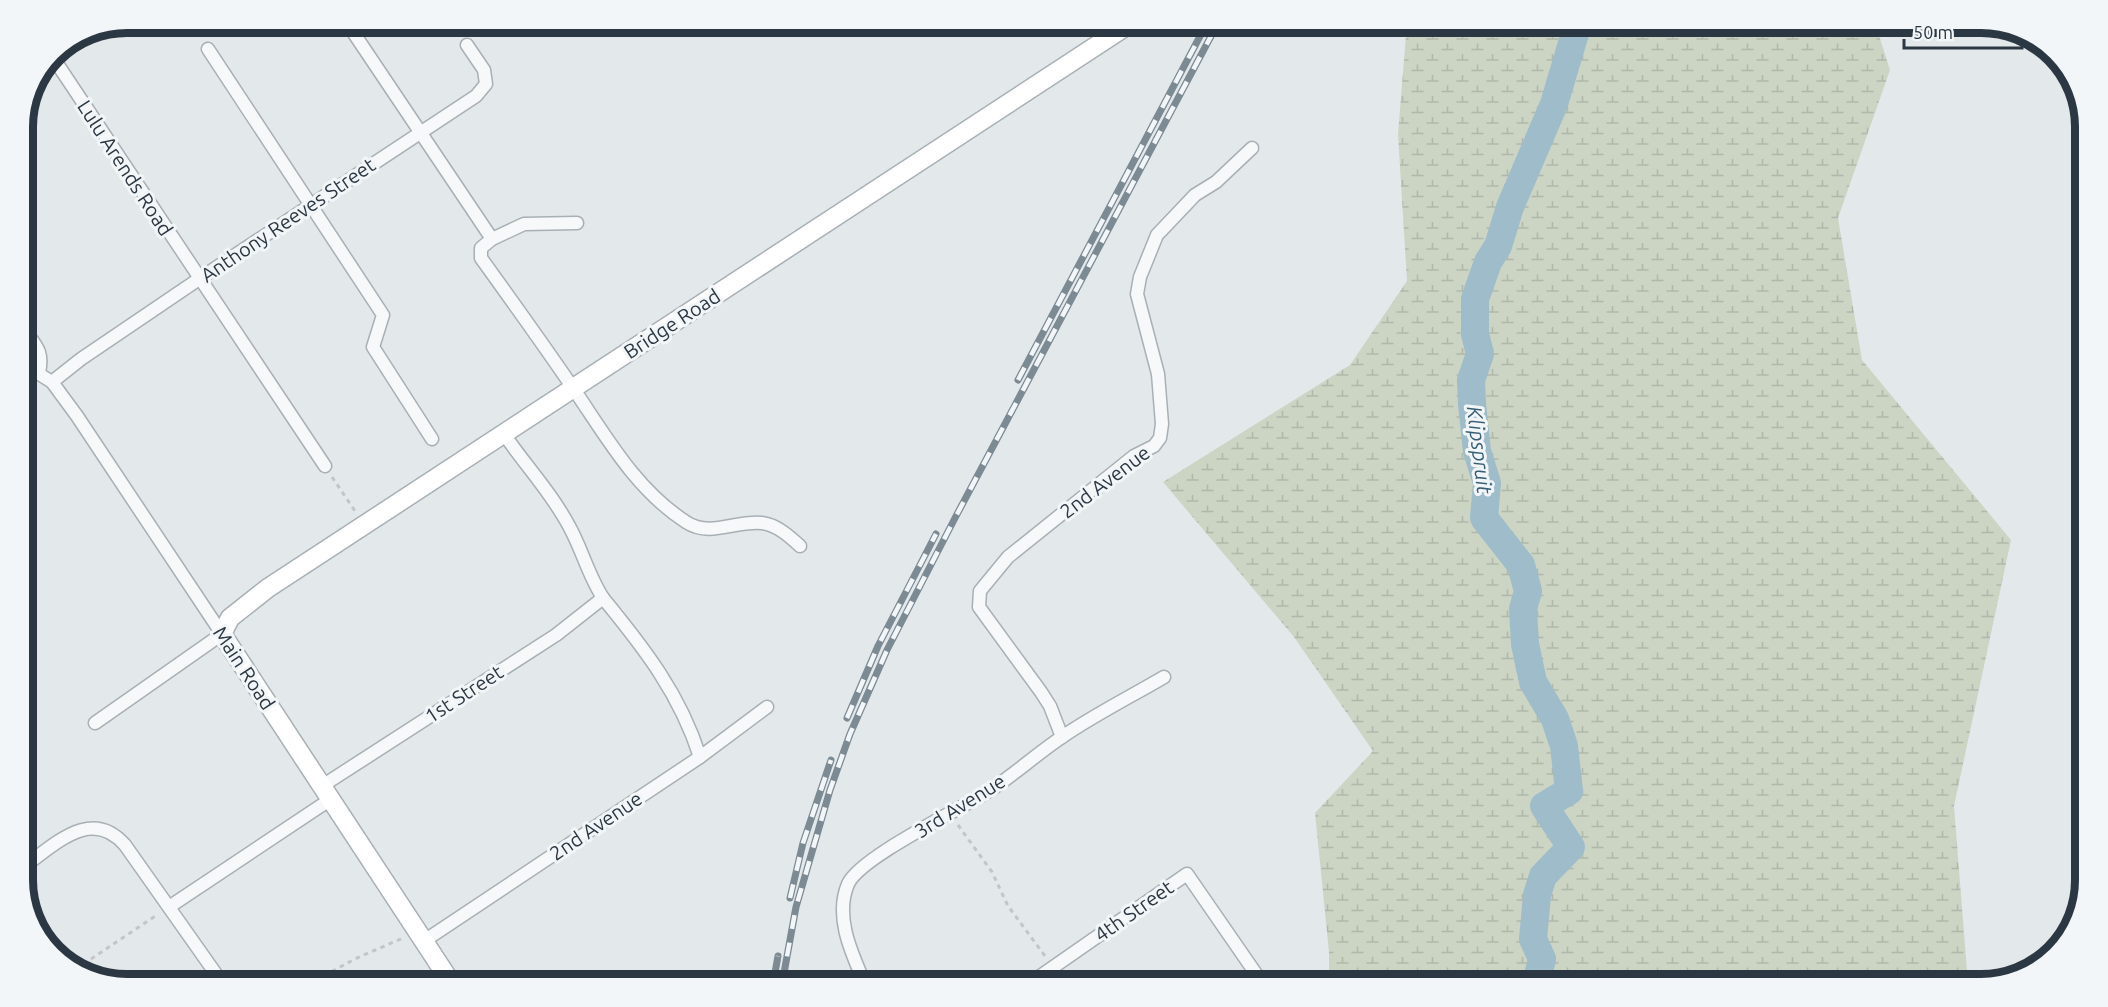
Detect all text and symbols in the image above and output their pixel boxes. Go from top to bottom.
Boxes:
scale bar [1904,12,2022,50]
text: 50 m [1913,22,1953,42]
street label: Lulu Arends Road [73,96,178,240]
street label: Anthony Reeves Street [196,153,379,287]
street label: Bridge Road [619,284,724,363]
water label: Klipspruit [1463,405,1497,496]
street label: 2nd Avenue [1055,440,1154,523]
street label: Main Road [209,622,280,714]
street label: 1st Street [420,660,507,727]
street label: 3rd Avenue [910,769,1009,842]
street label: 2nd Avenue [545,786,646,865]
street label: 4th Street [1090,875,1178,946]

